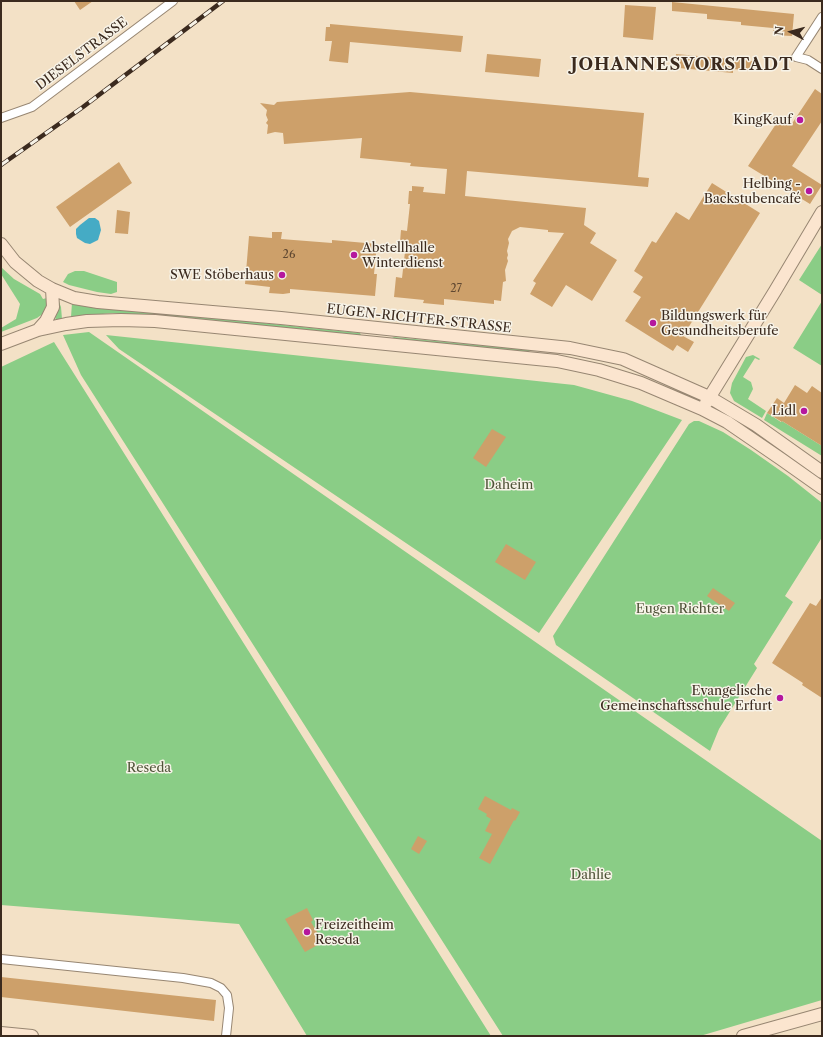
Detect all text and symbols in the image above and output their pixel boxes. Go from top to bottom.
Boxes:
north arrow [771,12,811,52]
street label: DIESELSTRASSE [33,14,131,94]
text: N [772,25,787,36]
district label: JOHANNESVORSTADT [571,55,793,75]
place label: KingKauf [733,112,792,128]
marker: KingKauf [795,115,805,125]
place label: Helbing - Backstubencafé [704,176,801,207]
marker: Helbing - Backstubencafé [804,186,814,196]
place label: Abstellhalle Winterdienst [362,240,443,271]
house number: 26 [283,248,295,262]
marker: Abstellhalle Winterdienst [349,250,359,260]
place label: SWE Stöberhaus [170,267,274,283]
marker: SWE Stöberhaus [277,270,287,280]
house number: 27 [450,282,462,296]
street label: EUGEN-RICHTER-STRASSE [326,302,512,336]
place label: Bildungswerk für Gesundheitsberufe [661,308,778,339]
marker: Bildungswerk für Gesundheitsberufe [648,318,658,328]
place label: Lidl [772,403,796,419]
marker: Lidl [799,406,809,416]
park label: Daheim [485,477,533,493]
park label: Eugen Richter [636,601,724,617]
place label: Evangelische Gemeinschaftsschule Erfurt [600,683,772,714]
marker: Evangelische Gemeinschaftsschule Erfurt [775,693,785,703]
park label: Reseda [127,760,171,776]
park label: Dahlie [571,867,611,883]
place label: Freizeitheim Reseda [315,917,394,948]
marker: Freizeitheim Reseda [302,927,312,937]

